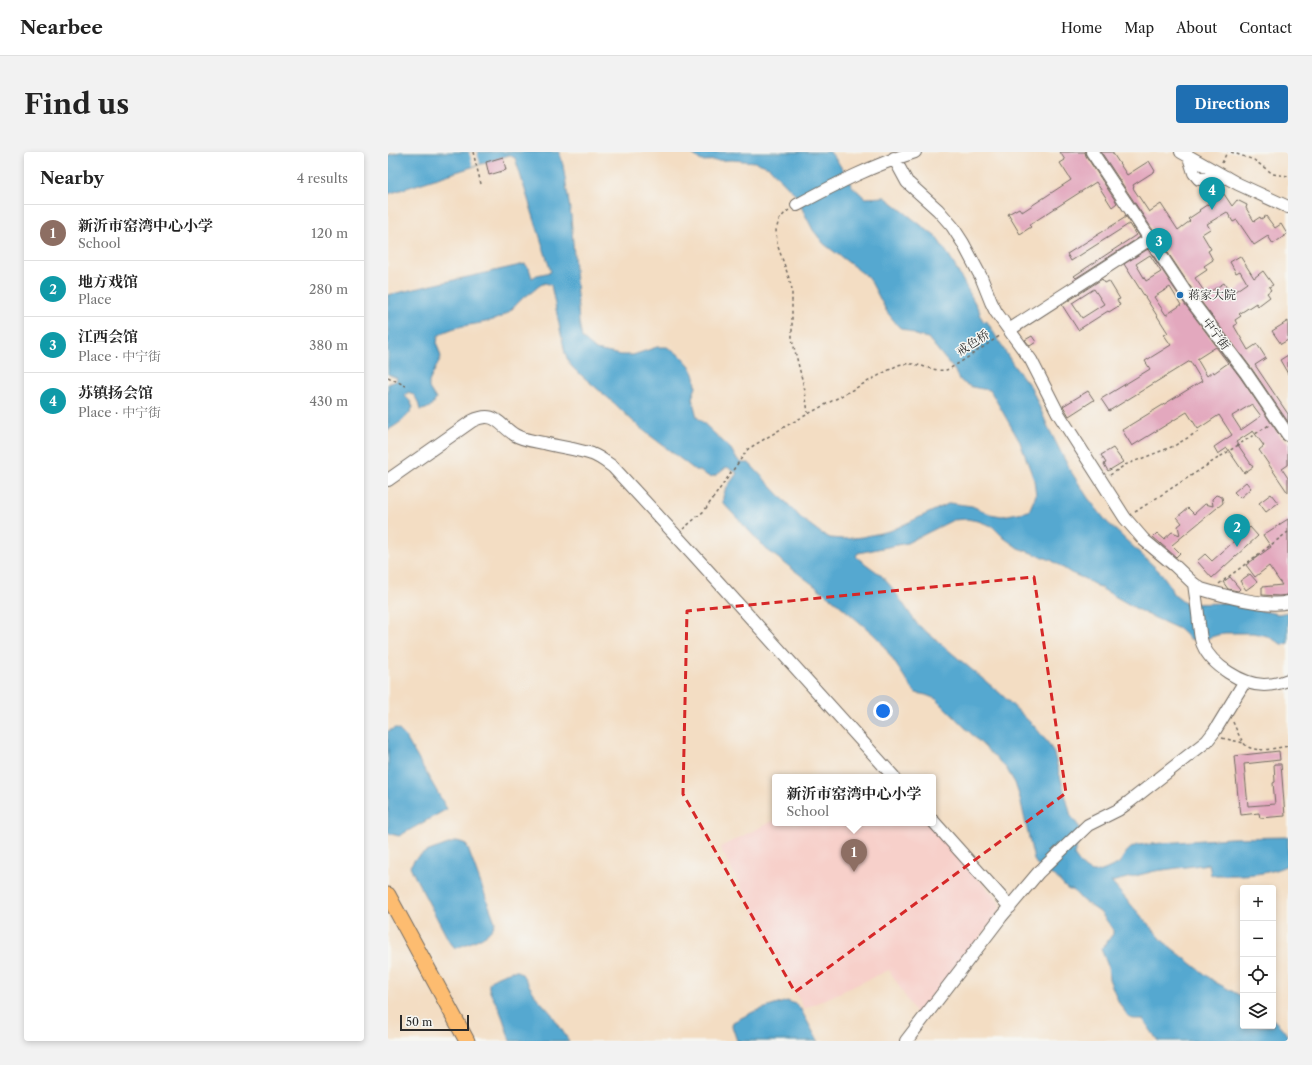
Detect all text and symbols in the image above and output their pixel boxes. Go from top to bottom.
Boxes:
text: Nearbee [20,16,103,39]
text: Home [1061,19,1102,37]
text: Map [1124,19,1154,37]
text: About [1176,19,1217,37]
text: Contact [1239,19,1292,37]
button: Directions [1176,85,1288,123]
text: Find us [24,87,129,121]
text: Nearby [40,168,104,188]
text: 4 results [297,170,348,186]
pin: 4 [1199,177,1225,210]
text: 新沂市窑湾中心小学 [78,216,213,235]
text: 1 [50,225,56,241]
text: 120 m [311,225,348,241]
pin: 3 [1146,228,1172,261]
text: School [78,235,121,251]
text: 地方戏馆 [78,272,138,291]
text: 2 [49,281,57,297]
text: 280 m [309,281,348,297]
place label: 蒋家大院 [1188,287,1236,302]
marker: 蒋家大院 [1175,290,1185,300]
text: Place [78,291,111,307]
street label: 中宁街 [1200,315,1234,353]
street label: 戒色桥 [954,326,992,359]
text: 江西会馆 [78,327,138,346]
text: 3 [49,337,57,353]
text: 380 m [309,337,348,353]
text: Place · 中宁街 [78,348,161,364]
text: 苏镇扬会馆 [78,383,153,402]
text: 4 [49,393,57,409]
text: 430 m [310,393,348,409]
text: Place · 中宁街 [78,404,161,420]
pin: 2 [1224,514,1250,547]
your location [873,701,893,721]
popup [772,774,936,826]
text: 新沂市窑湾中心小学 [786,784,922,803]
text: School [786,803,829,819]
pin: 1 [841,839,867,872]
map controls [1240,885,1276,1029]
button: + [1240,885,1276,921]
button: − [1240,921,1276,957]
button: locate [1240,957,1276,993]
button: layers [1240,993,1276,1029]
scale bar [400,1013,469,1032]
text: 50 m [406,1015,432,1029]

